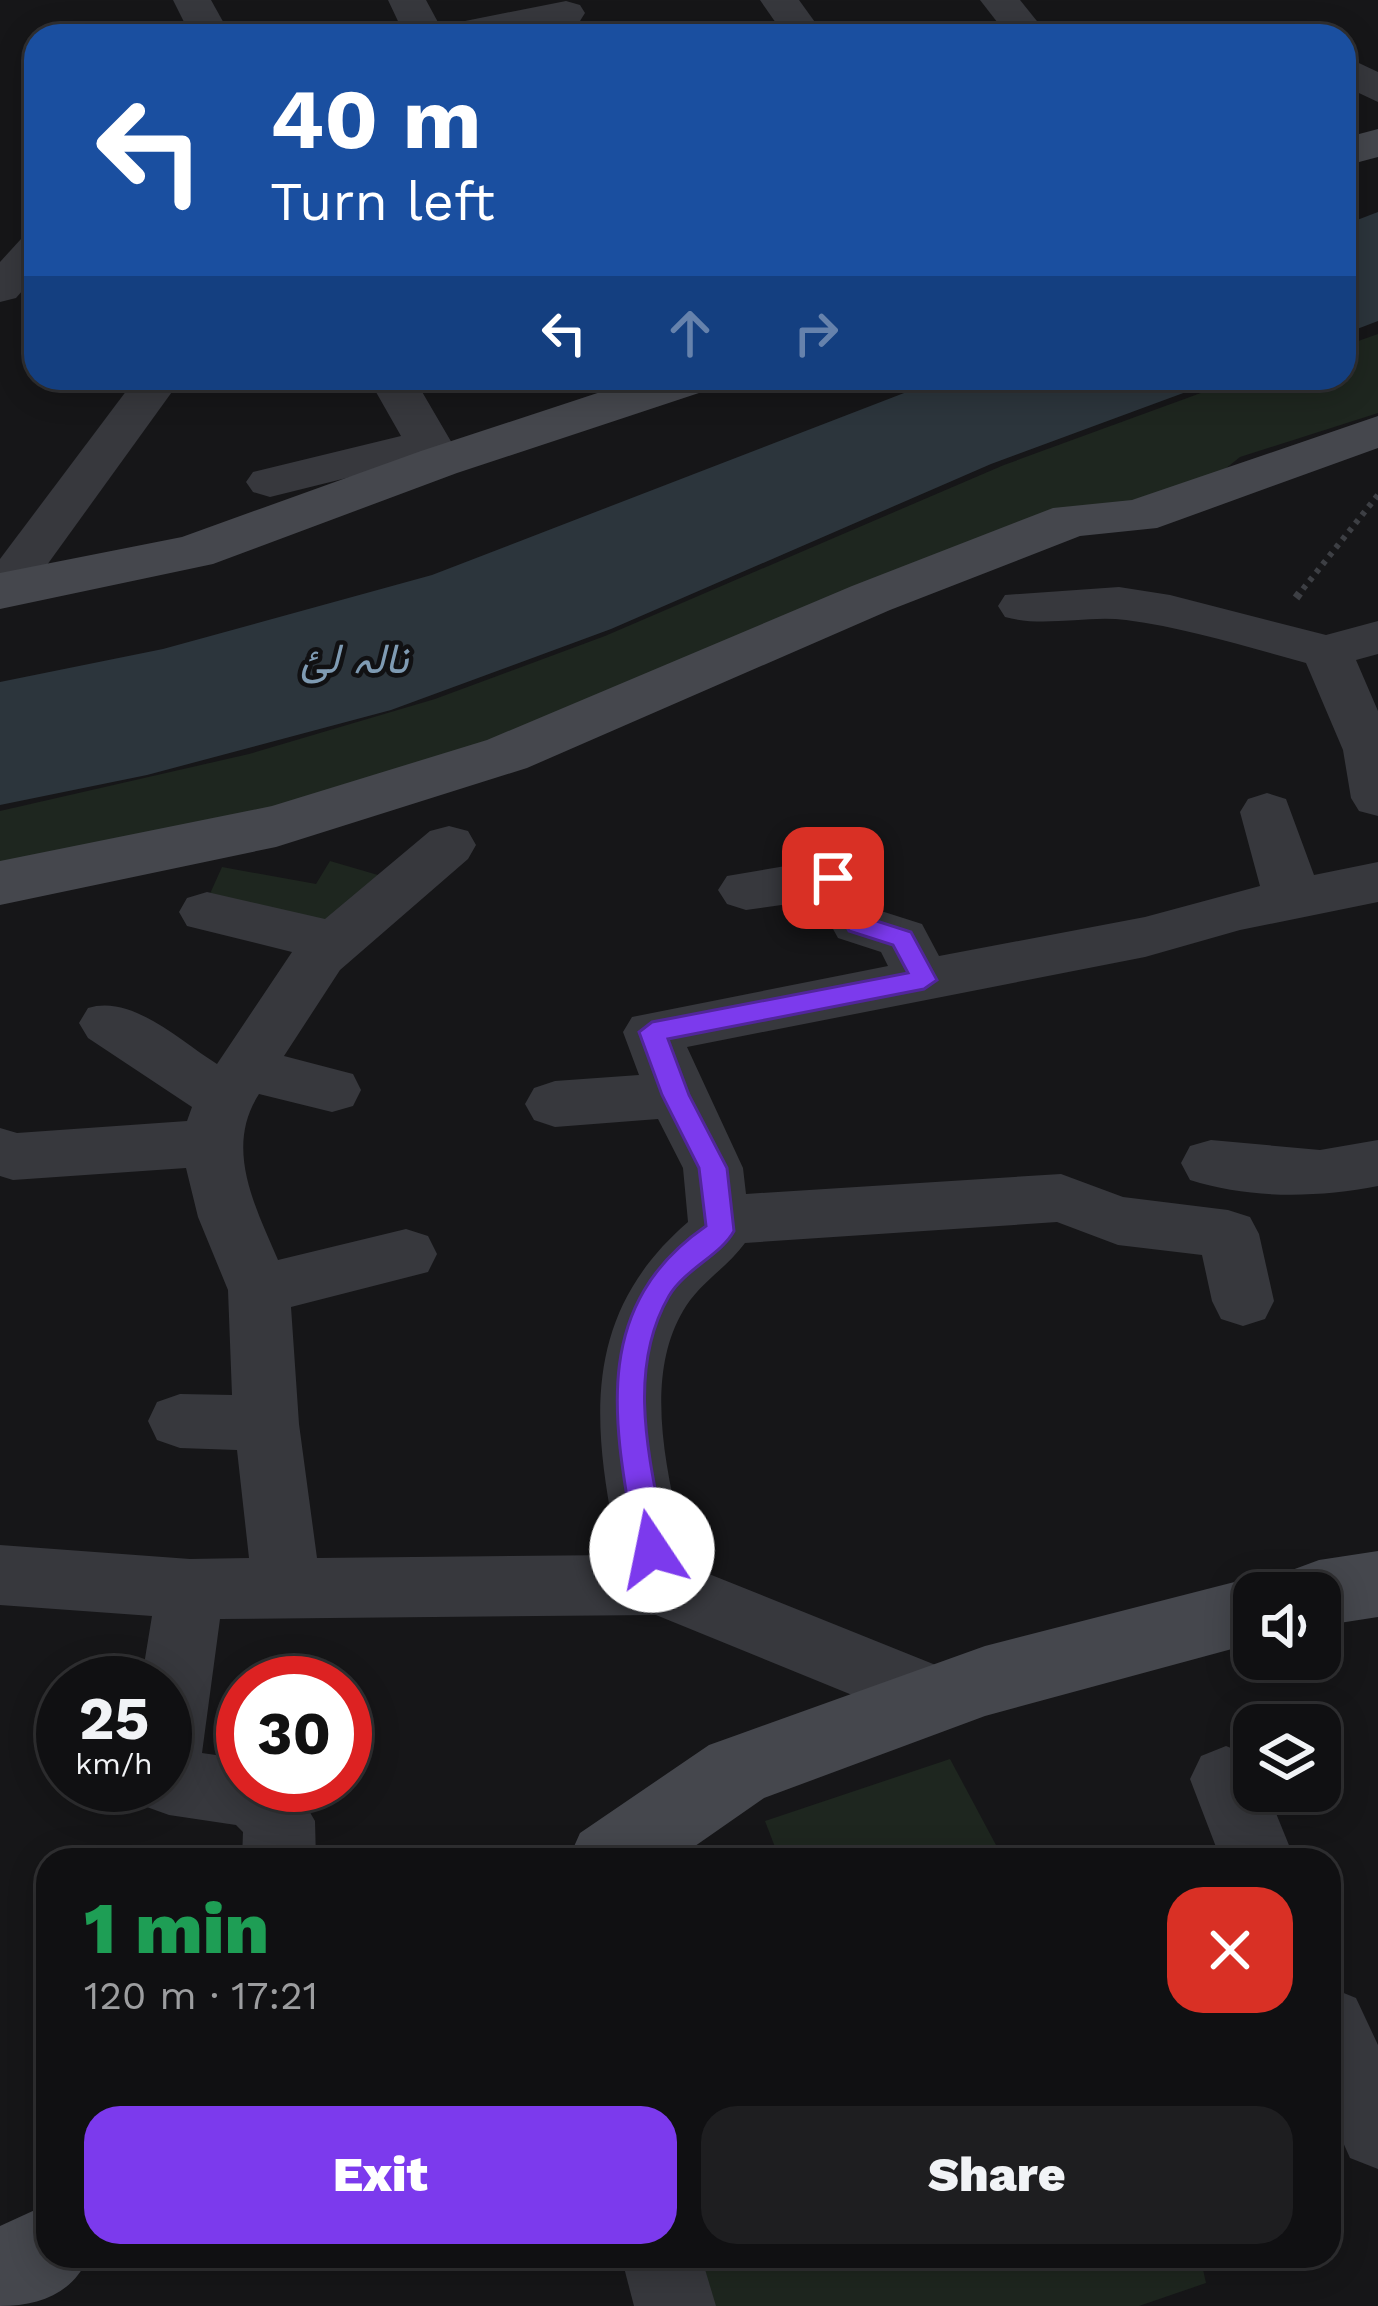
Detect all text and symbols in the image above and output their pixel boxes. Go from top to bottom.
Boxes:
text: 40 m [270,70,481,168]
icon: left [72,72,228,228]
text: Turn left [270,170,495,233]
icon: left [531,300,597,366]
icon: ahead [657,300,723,366]
icon: right [783,300,849,366]
water label: نالہ لئ [300,634,410,684]
pin [782,827,884,929]
icon: arrive [800,845,866,911]
position arrow [589,1487,715,1613]
map controls [1233,1572,1341,1812]
button: sound [1233,1572,1341,1680]
speed limit sign: 30 [216,1656,372,1812]
text: 25 [79,1683,149,1754]
button: layers [1233,1704,1341,1812]
text: km/h [75,1746,153,1781]
text: 1 min [84,1886,269,1970]
button: close [1167,1887,1293,2013]
text: 120 m · 17:21 [84,1973,318,2018]
button: Exit [84,2106,677,2244]
button: Share [701,2106,1293,2244]

